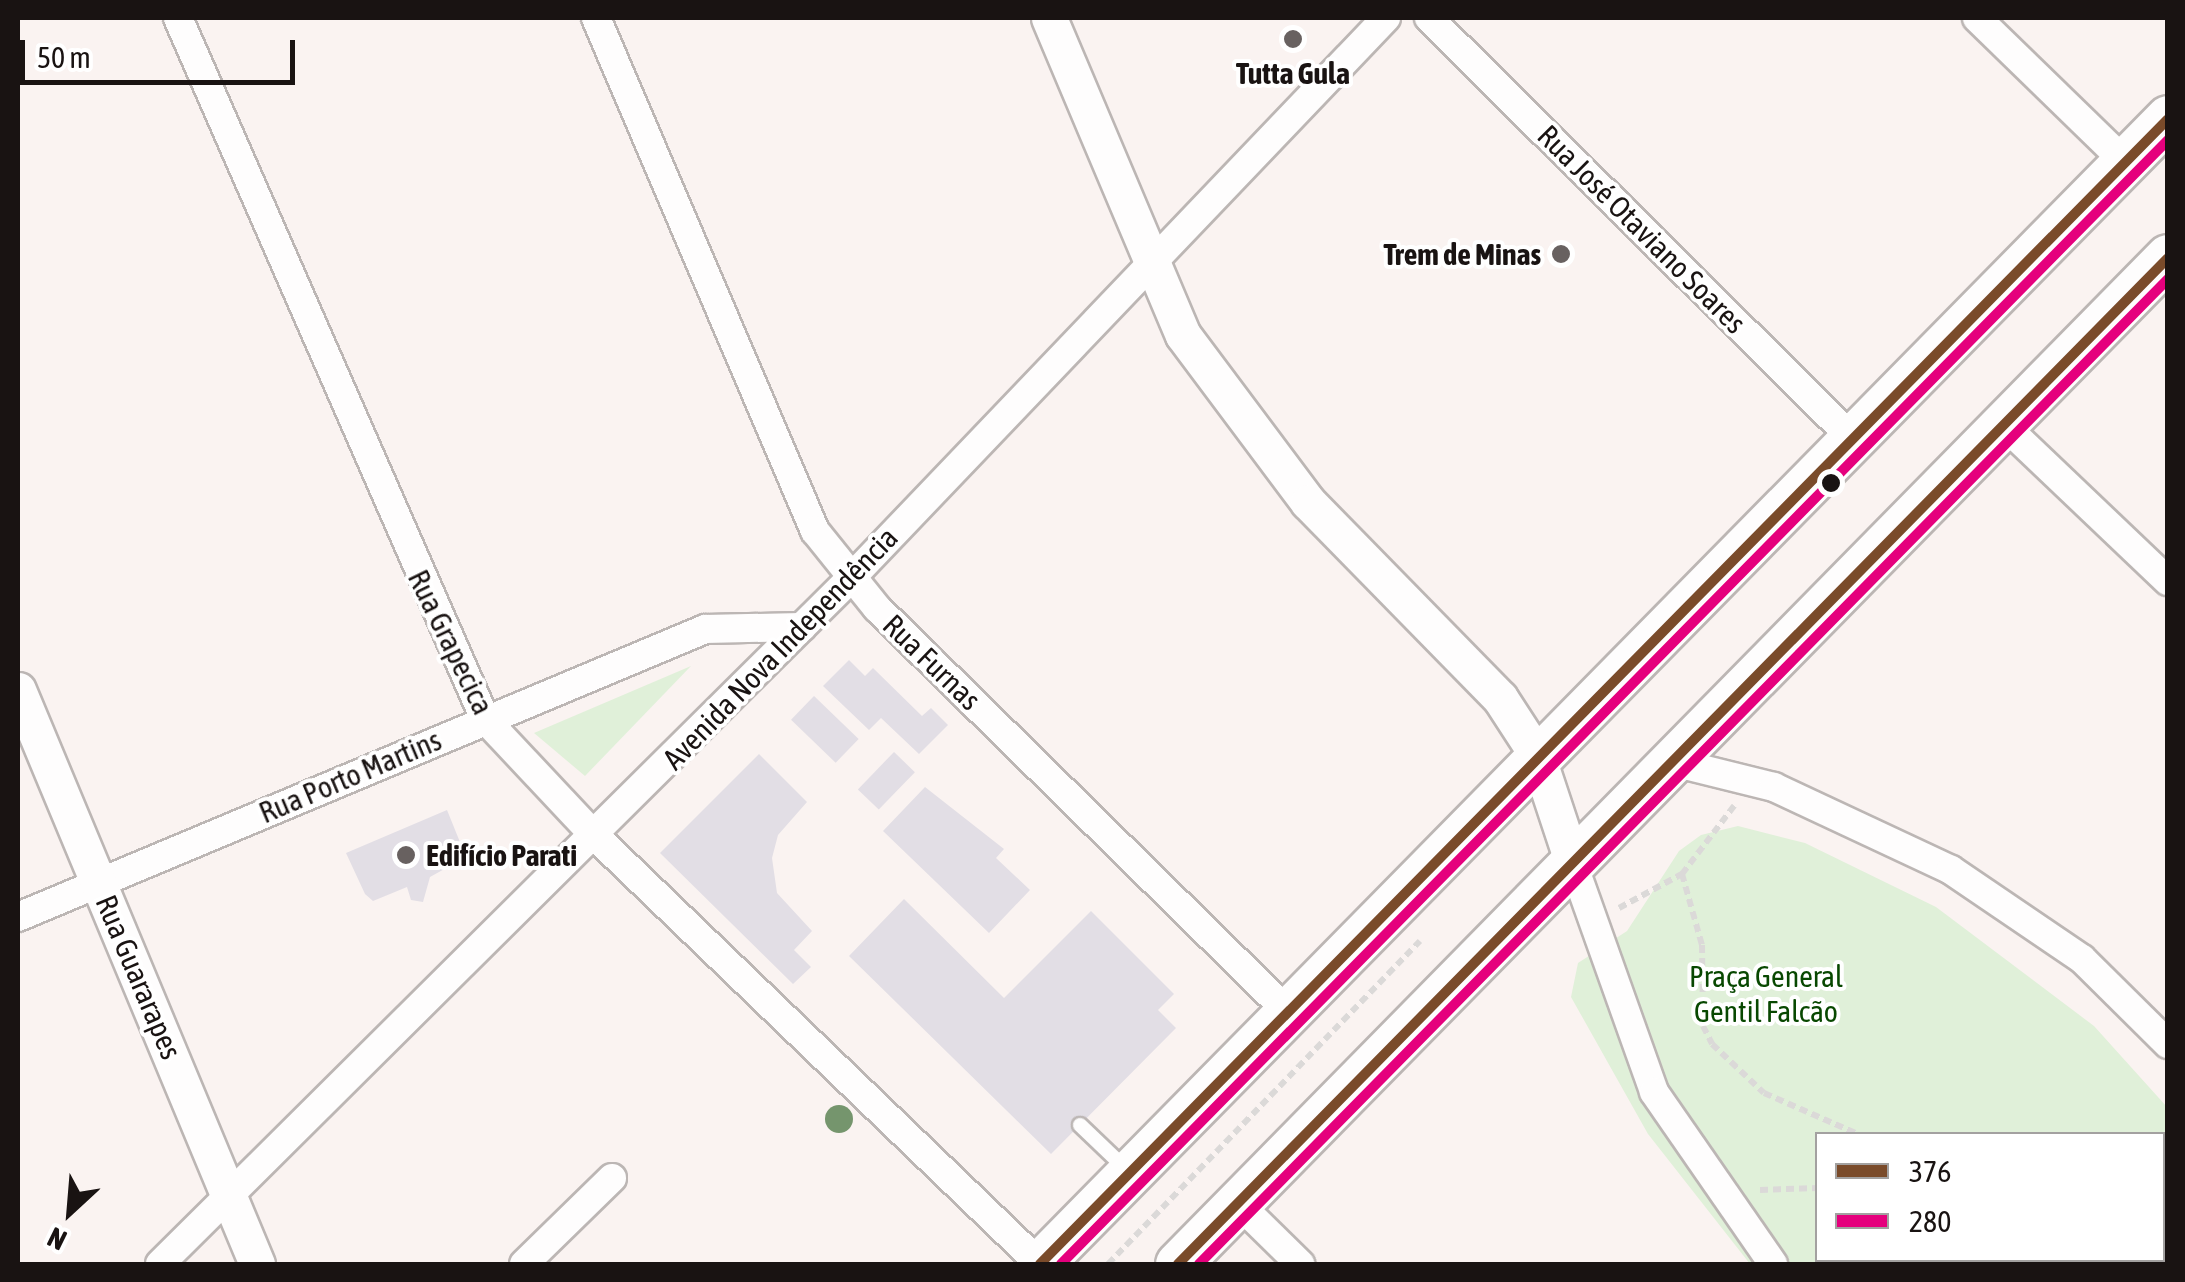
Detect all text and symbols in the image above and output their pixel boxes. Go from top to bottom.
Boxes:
scale bar [25,20,300,82]
marker: Tutta Gula [1282,28,1304,50]
text: 50 m [37,40,91,74]
place label: Tutta Gula [1236,55,1350,91]
street label: Rua José Otaviano Soares [1531,118,1753,340]
place label: Trem de Minas [1383,236,1541,272]
marker: Trem de Minas [1550,243,1572,265]
unlabelled marker [1821,473,1841,493]
street label: Avenida Nova Independência [655,520,905,776]
street label: Rua Grapecica [401,564,501,720]
street label: Rua Furnas [876,607,988,717]
street label: Rua Porto Martins [253,721,447,831]
place label: Edifício Parati [426,837,577,873]
marker: Edifício Parati [395,844,417,866]
street label: Rua Guararapes [88,890,190,1064]
park label: Praça General Gentil Falcão [1689,958,1843,1028]
legend [1815,1132,2165,1262]
text: 376 [1909,1154,1951,1188]
north arrow [20,1162,120,1262]
text: 280 [1909,1204,1951,1238]
text: N [42,1221,71,1257]

